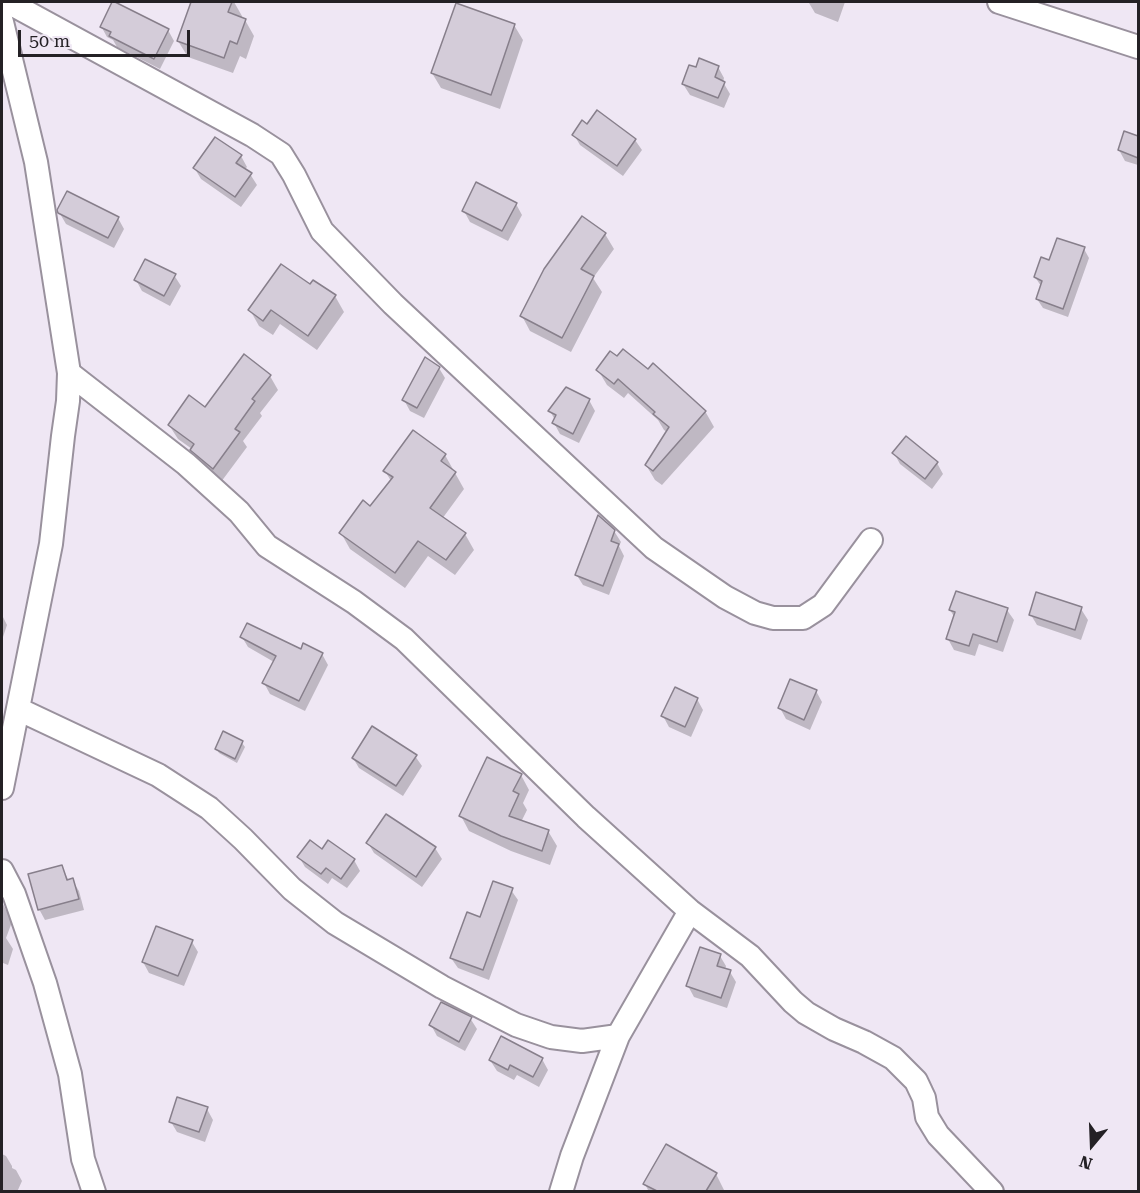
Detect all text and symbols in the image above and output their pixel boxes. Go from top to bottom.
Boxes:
scale bar [21,18,194,56]
text: 50 m [29,30,70,51]
north arrow [1062,1115,1122,1175]
text: N [1077,1152,1095,1173]

